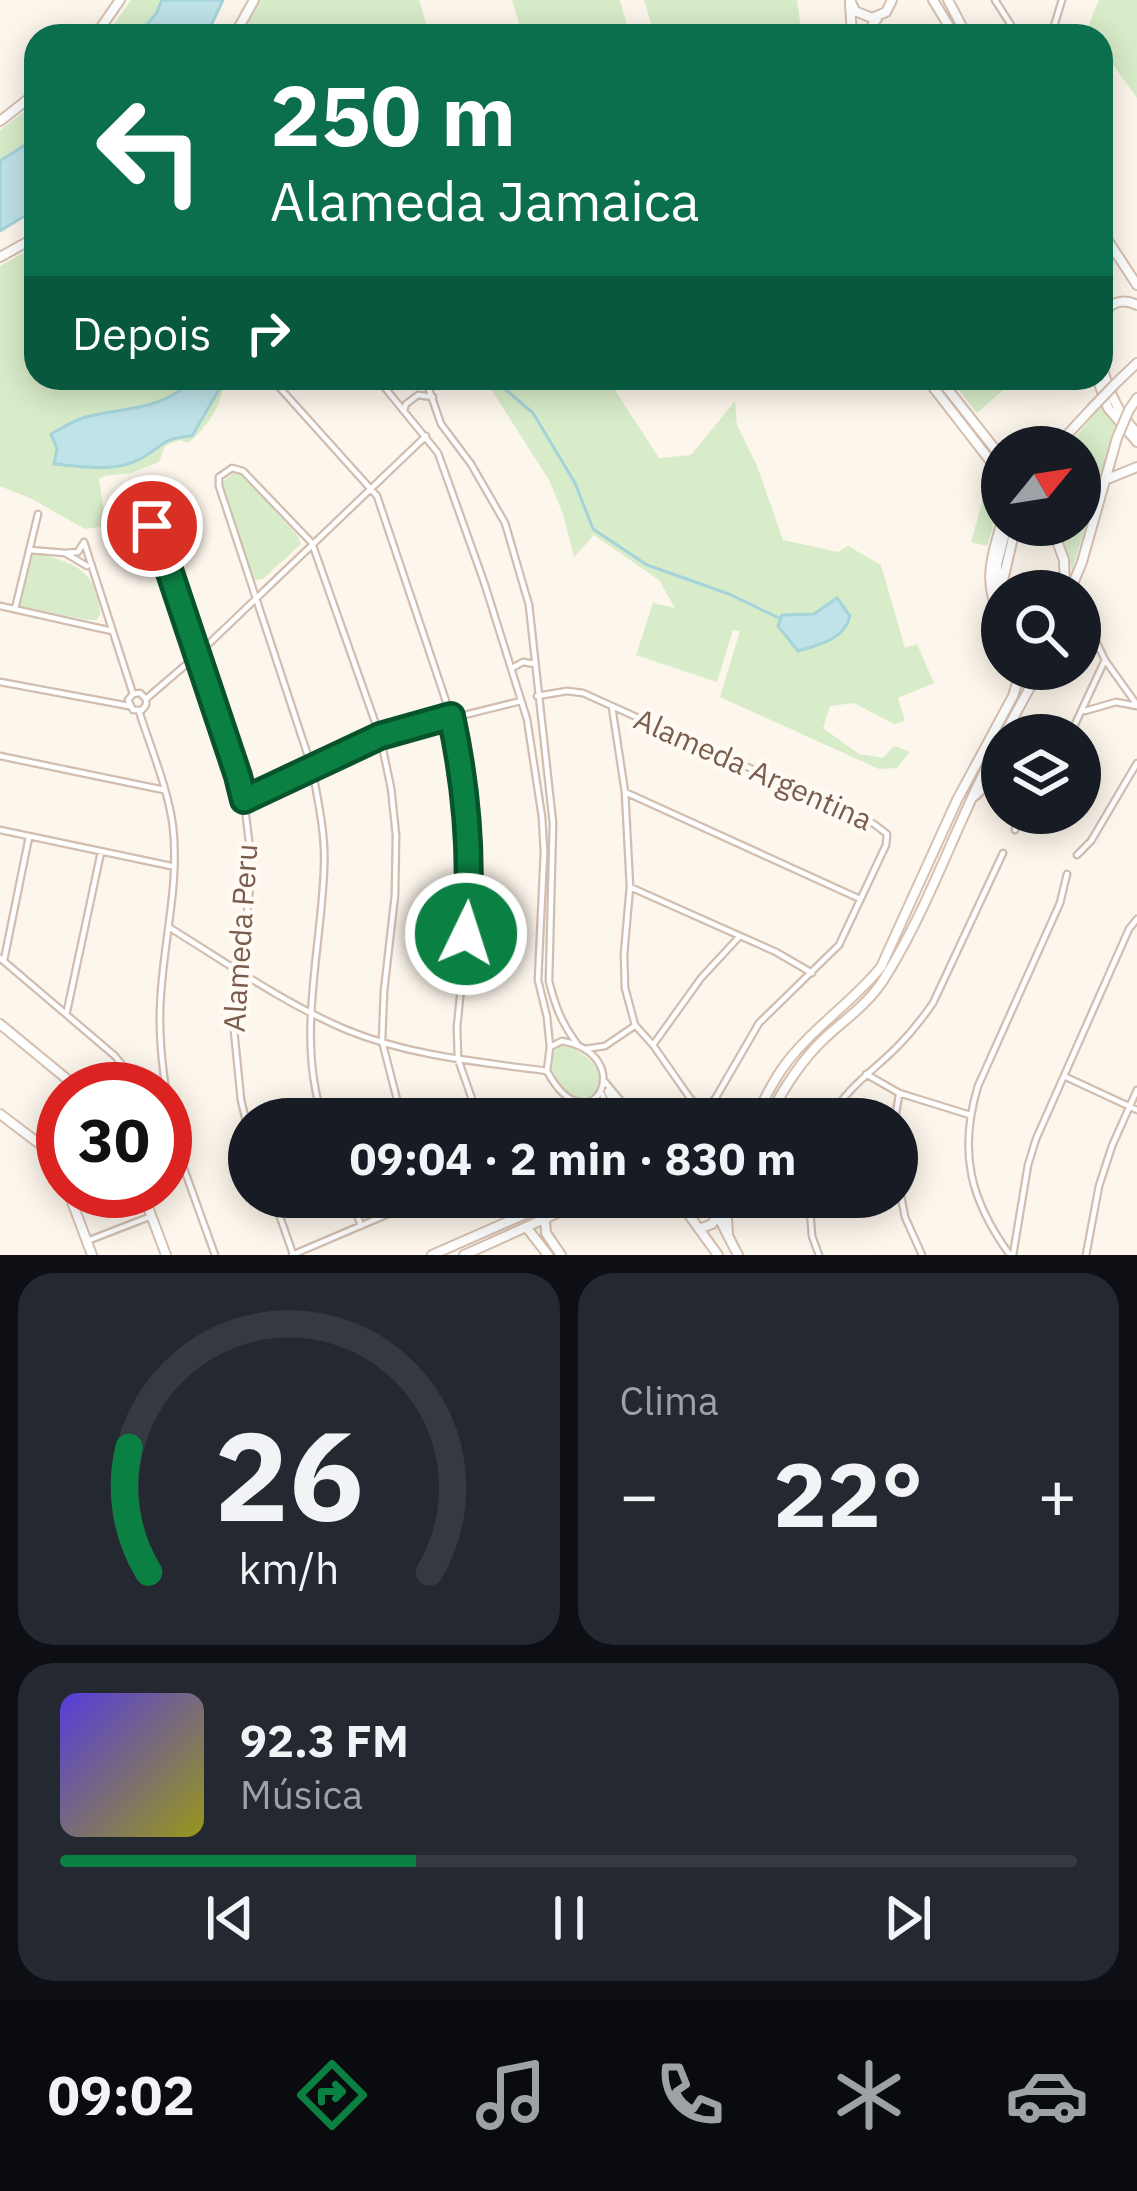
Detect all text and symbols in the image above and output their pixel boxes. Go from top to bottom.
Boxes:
text: 250 m [270,60,516,169]
icon: left [72,72,228,228]
text: Alameda Jamaica [270,166,700,236]
icon: right [235,300,301,366]
text: Depois [72,304,211,362]
north arrow [981,426,1101,546]
map controls [981,426,1101,834]
pin [101,475,203,577]
icon: arrive [119,493,185,559]
button: search [981,570,1101,690]
street label: Alameda Argentina [629,699,879,839]
button: layers [981,714,1101,834]
street label: Alameda Peru [213,842,266,1033]
position arrow [403,871,529,997]
speed limit sign: 30 [36,1062,192,1218]
text: 09:04 · 2 min · 830 m [350,1129,796,1187]
text: Clima [620,1375,719,1426]
text: 26 [214,1393,364,1555]
text: 22° [773,1435,923,1552]
text: − [620,1451,659,1537]
text: + [1037,1451,1077,1537]
text: km/h [238,1540,339,1596]
text: 92.3 FM [240,1711,409,1769]
text: Música [240,1769,363,1820]
icon: previous [197,1885,263,1951]
icon: pause [536,1885,602,1951]
icon: next [875,1885,941,1951]
icon: directions [290,2053,374,2137]
icon: music [469,2053,553,2137]
icon: phone [648,2053,732,2137]
icon: climate [827,2053,911,2137]
icon: car [1005,2053,1089,2137]
text: 09:02 [47,2060,195,2130]

